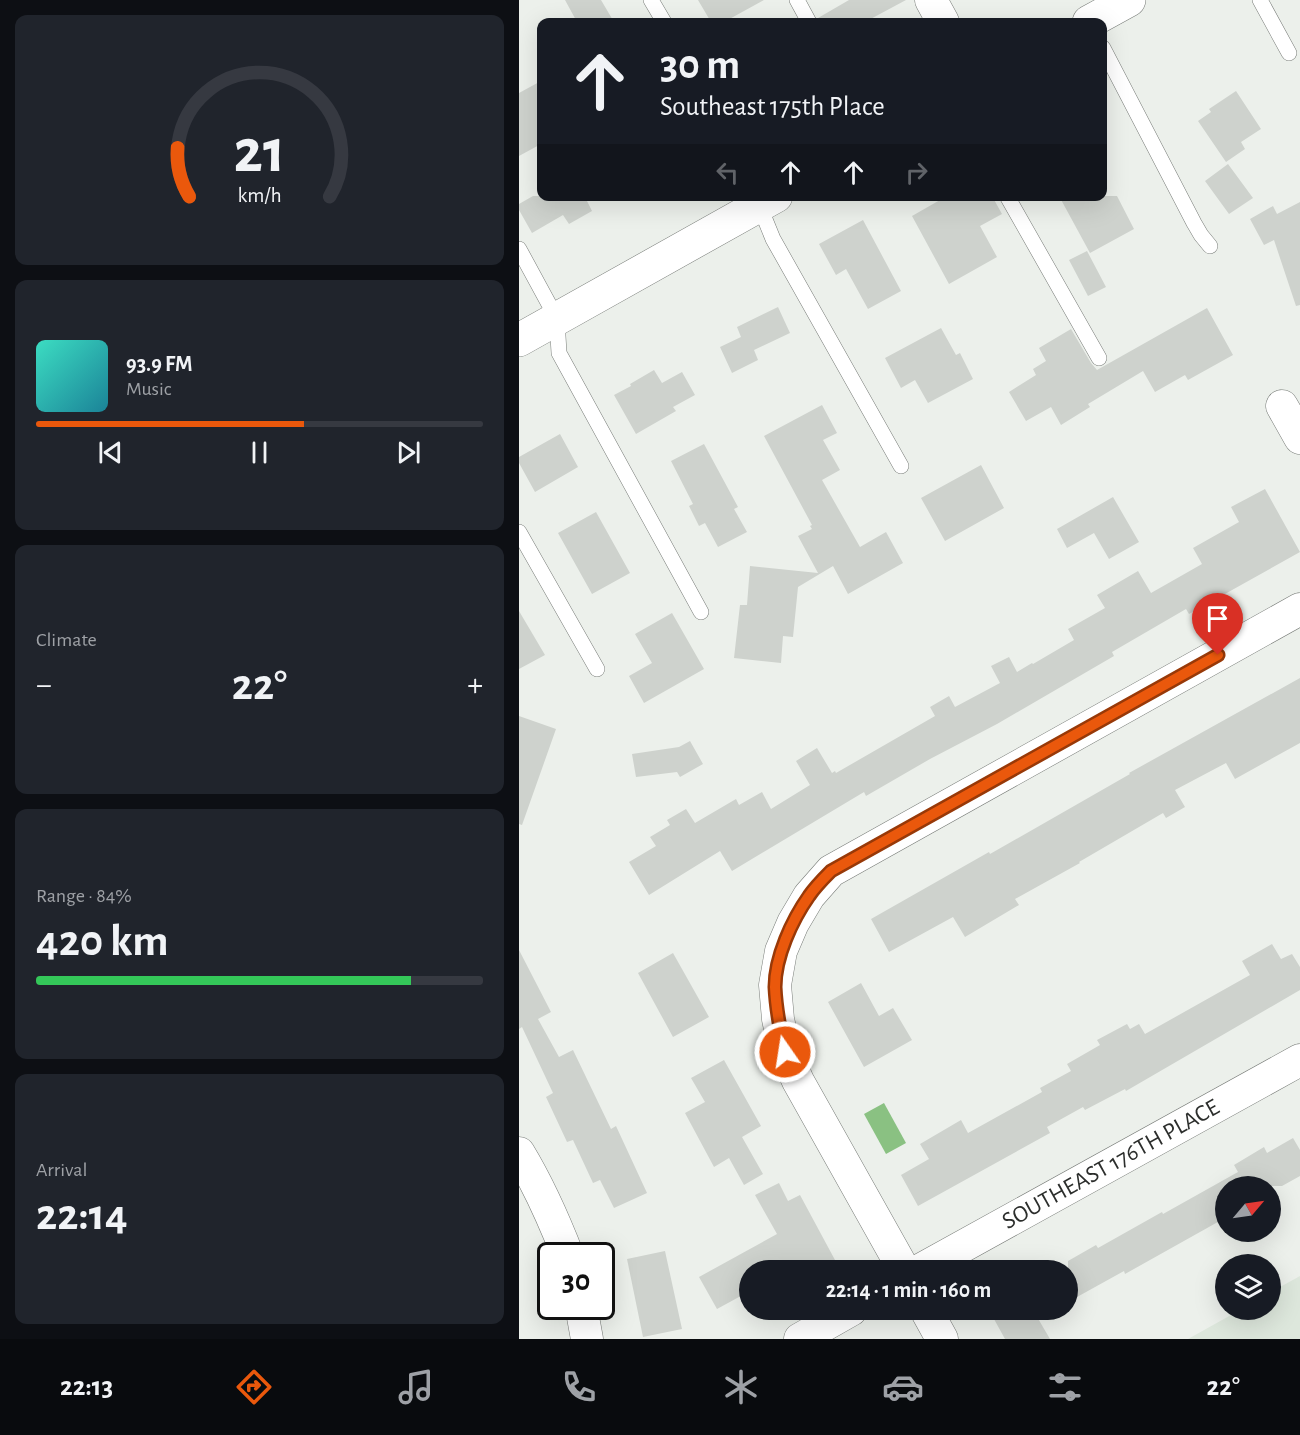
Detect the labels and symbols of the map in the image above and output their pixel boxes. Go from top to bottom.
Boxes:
pin [1192,593,1243,655]
position arrow [753,1020,817,1084]
street label: SOUTHEAST 176TH PLACE [998,1095,1224,1234]
north arrow [1215,1176,1281,1242]
speed limit sign: 30 [537,1242,615,1320]

